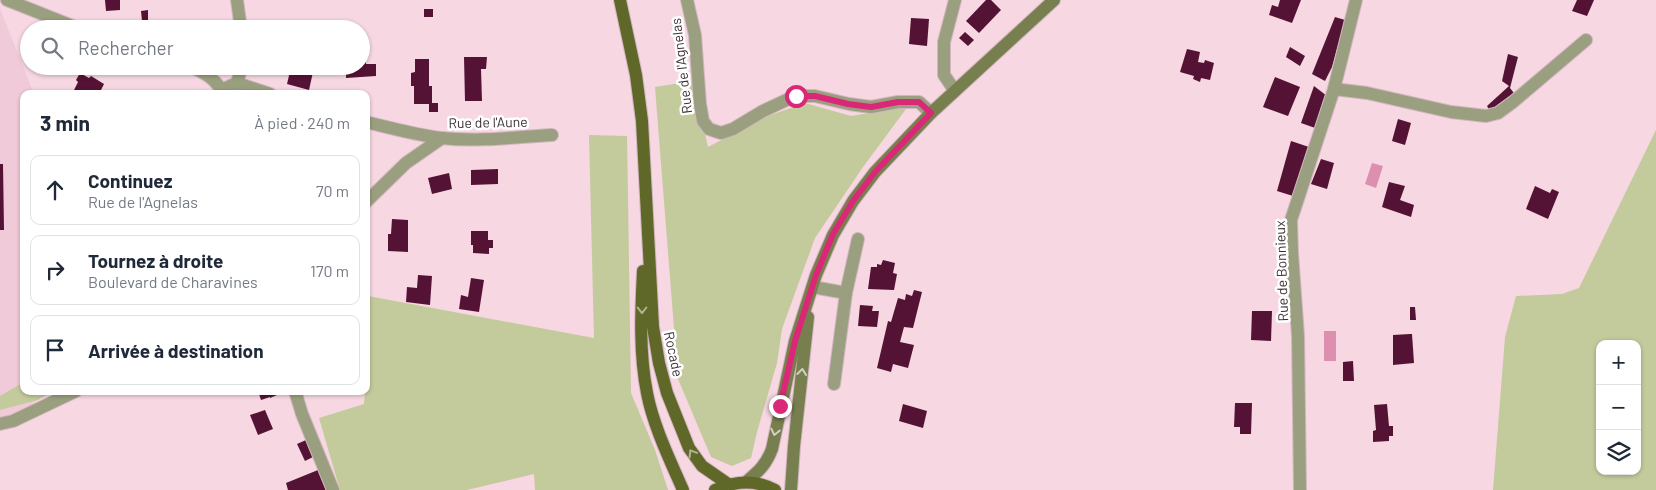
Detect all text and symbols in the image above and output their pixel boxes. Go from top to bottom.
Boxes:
street label: Rue de l'Agnelas [667,17,695,115]
search box [20,20,370,75]
icon: search [38,34,66,62]
text: Rechercher [78,36,174,59]
route start [785,85,808,108]
text: 3 min [40,110,90,135]
text: À pied · 240 m [254,113,350,132]
street label: Rue de l'Aune [448,113,528,131]
text: Continuez [88,169,172,192]
icon: ahead [41,176,69,204]
text: 70 m [316,181,349,200]
text: Rue de l'Agnelas [88,192,198,211]
street label: Rue de Bonnieux [1271,220,1291,322]
text: Tournez à droite [88,249,224,272]
icon: right [41,256,69,284]
text: 170 m [310,261,349,280]
text: Boulevard de Charavines [88,272,258,291]
one-way arrow [637,306,647,314]
street label: Rocade [661,330,687,378]
icon: arrive [41,336,69,364]
text: Arrivée à destination [88,339,264,362]
map controls [1596,340,1641,475]
button: + [1596,340,1641,385]
one-way arrow [796,368,807,376]
button: − [1596,385,1641,430]
route end [769,395,792,418]
one-way arrow [770,427,781,436]
button: layers [1596,430,1641,475]
one-way arrow [688,449,698,458]

